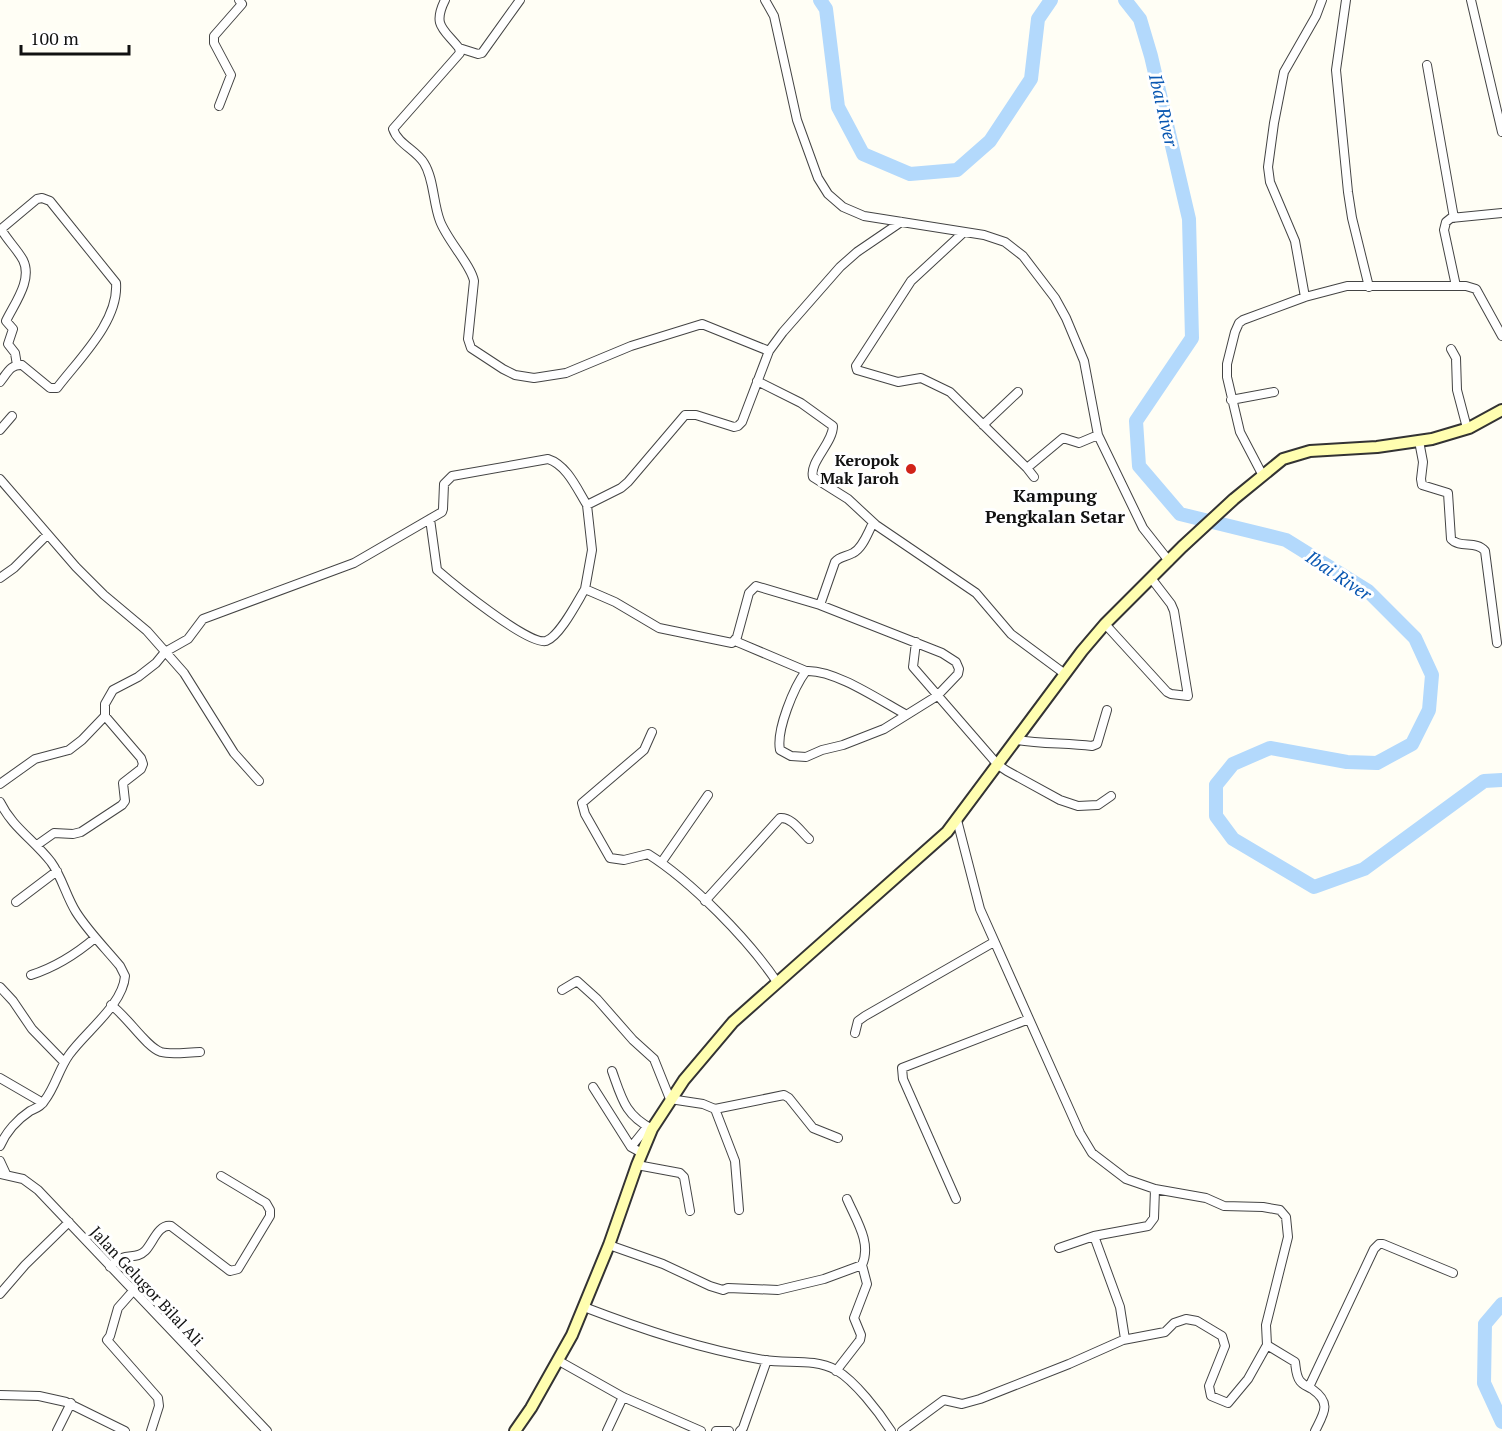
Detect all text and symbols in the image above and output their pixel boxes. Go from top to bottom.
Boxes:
scale bar [21,18,129,56]
text: 100 m [30,26,79,50]
water label: Ibai River [1144,70,1184,150]
place label: Keropok Mak Jaroh [820,449,900,489]
marker: Keropok Mak Jaroh [904,462,918,476]
district label: Kampung Pengkalan Setar [985,483,1125,528]
water label: Ibai River [1301,544,1377,606]
street label: Jalan Gelugor Bilal Ali [86,1221,209,1351]

